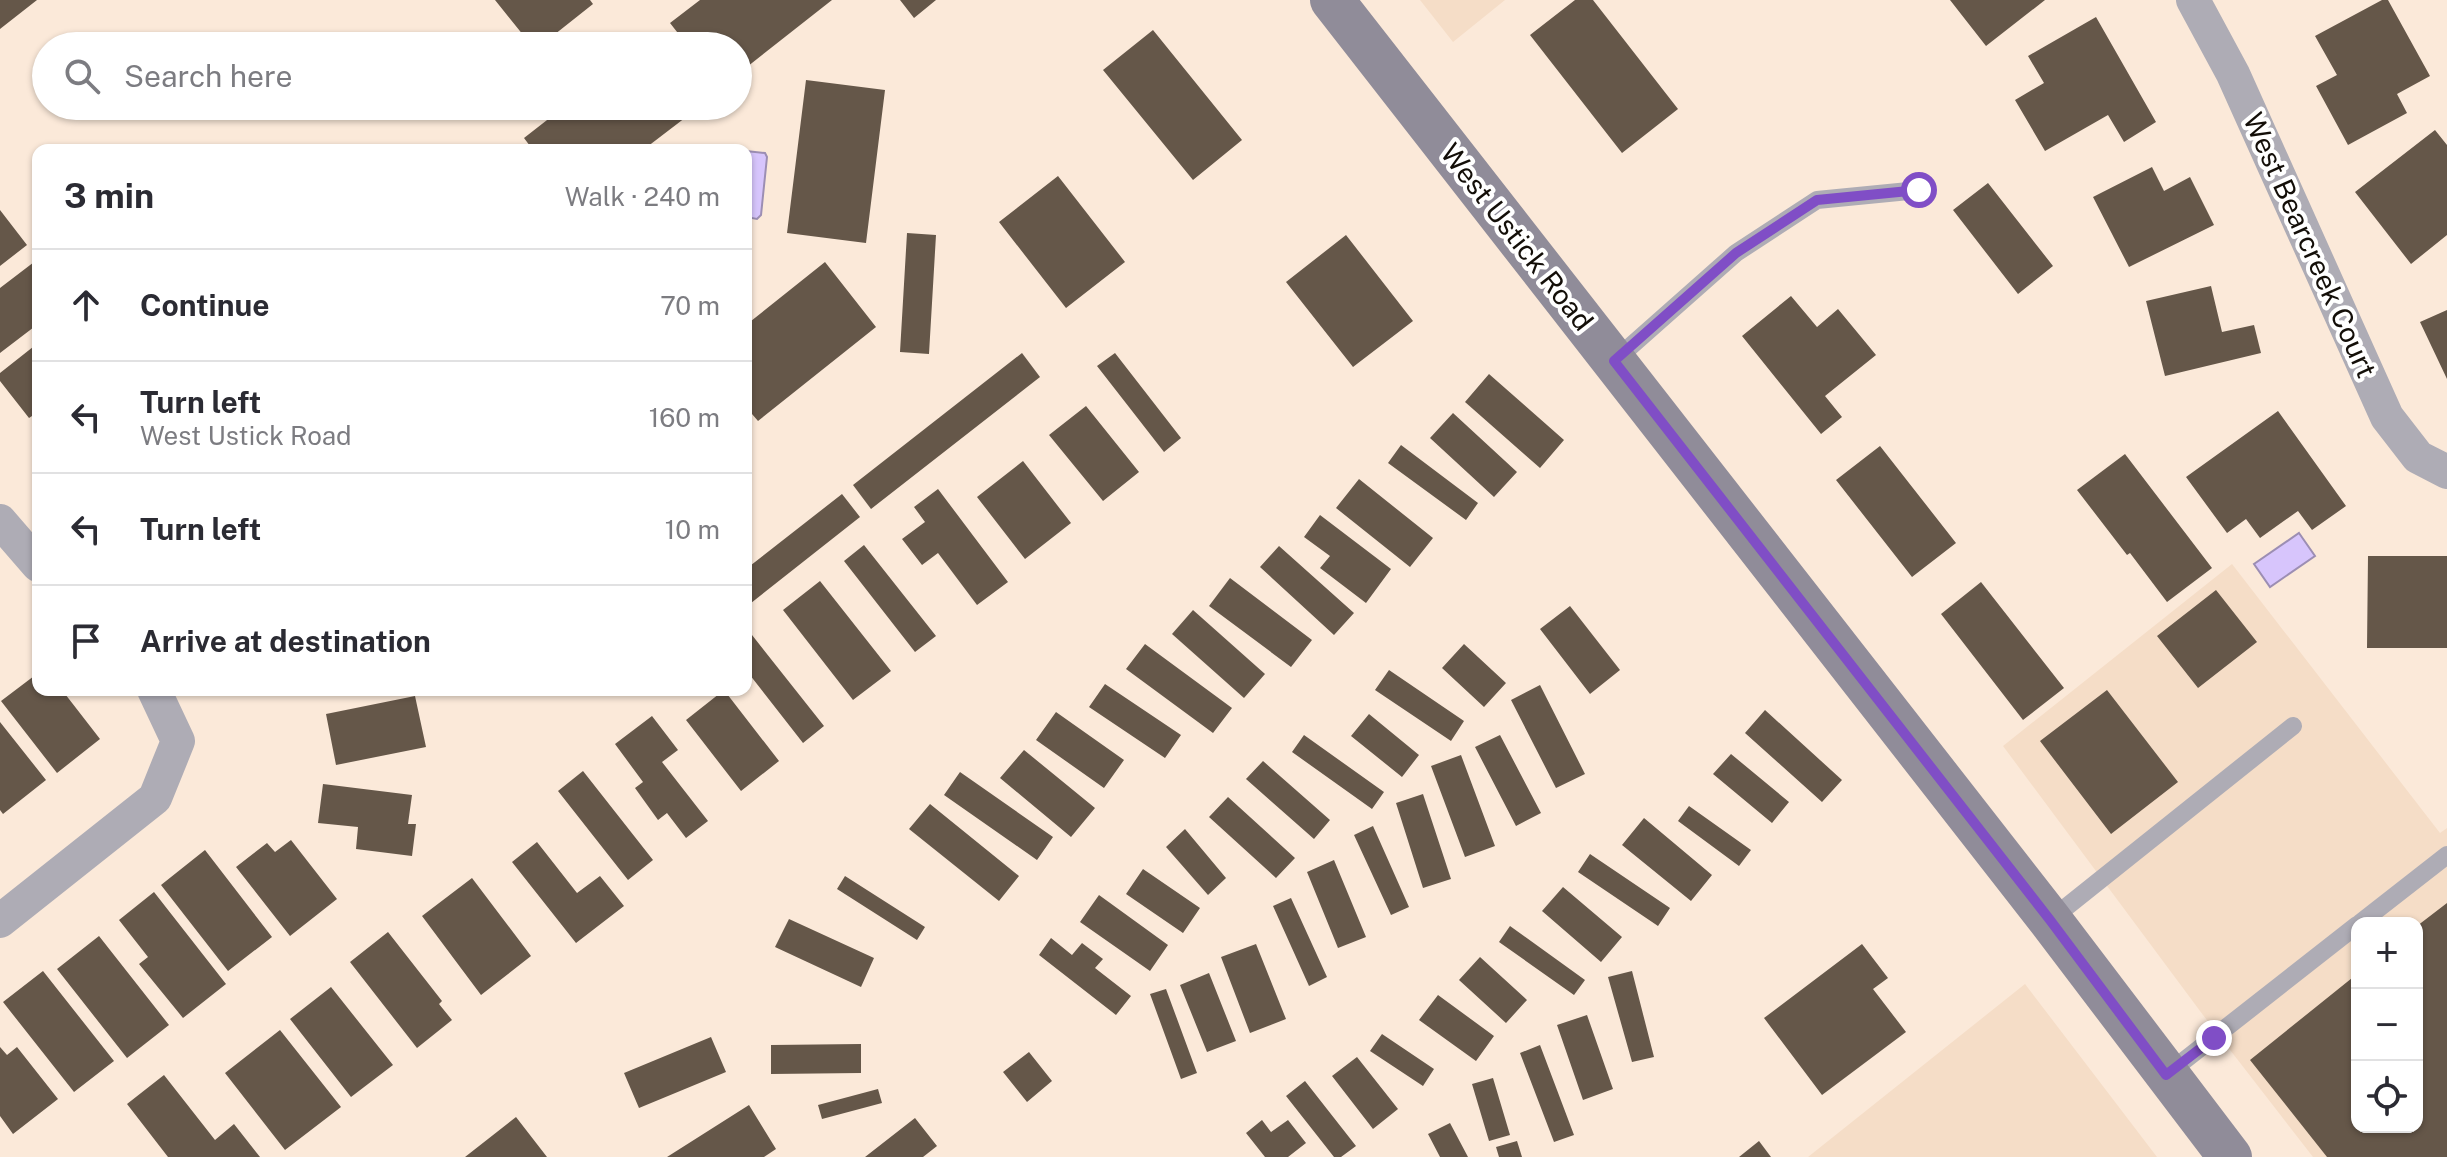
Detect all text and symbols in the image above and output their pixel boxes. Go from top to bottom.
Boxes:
search box [32,32,752,120]
icon: search [60,54,104,98]
text: Search here [124,58,292,94]
street label: West Bearcreek Court [2237,107,2384,382]
street label: West Ustick Road [1434,137,1601,337]
route start [1901,172,1937,208]
text: 3 min [64,176,154,216]
text: Walk · 240 m [565,181,720,212]
icon: ahead [64,283,108,327]
text: Continue [140,287,270,323]
text: 70 m [660,290,720,321]
text: Turn left [140,384,261,420]
icon: left [64,395,108,439]
text: 160 m [649,402,720,433]
text: West Ustick Road [140,420,352,451]
icon: left [64,507,108,551]
text: Turn left [140,511,261,547]
text: 10 m [665,514,720,545]
icon: arrive [64,619,108,663]
text: Arrive at destination [140,623,431,659]
map controls [2351,917,2423,1133]
button: + [2351,917,2423,989]
button: − [2351,989,2423,1061]
route end [2196,1020,2232,1056]
button: locate [2351,1061,2423,1133]

